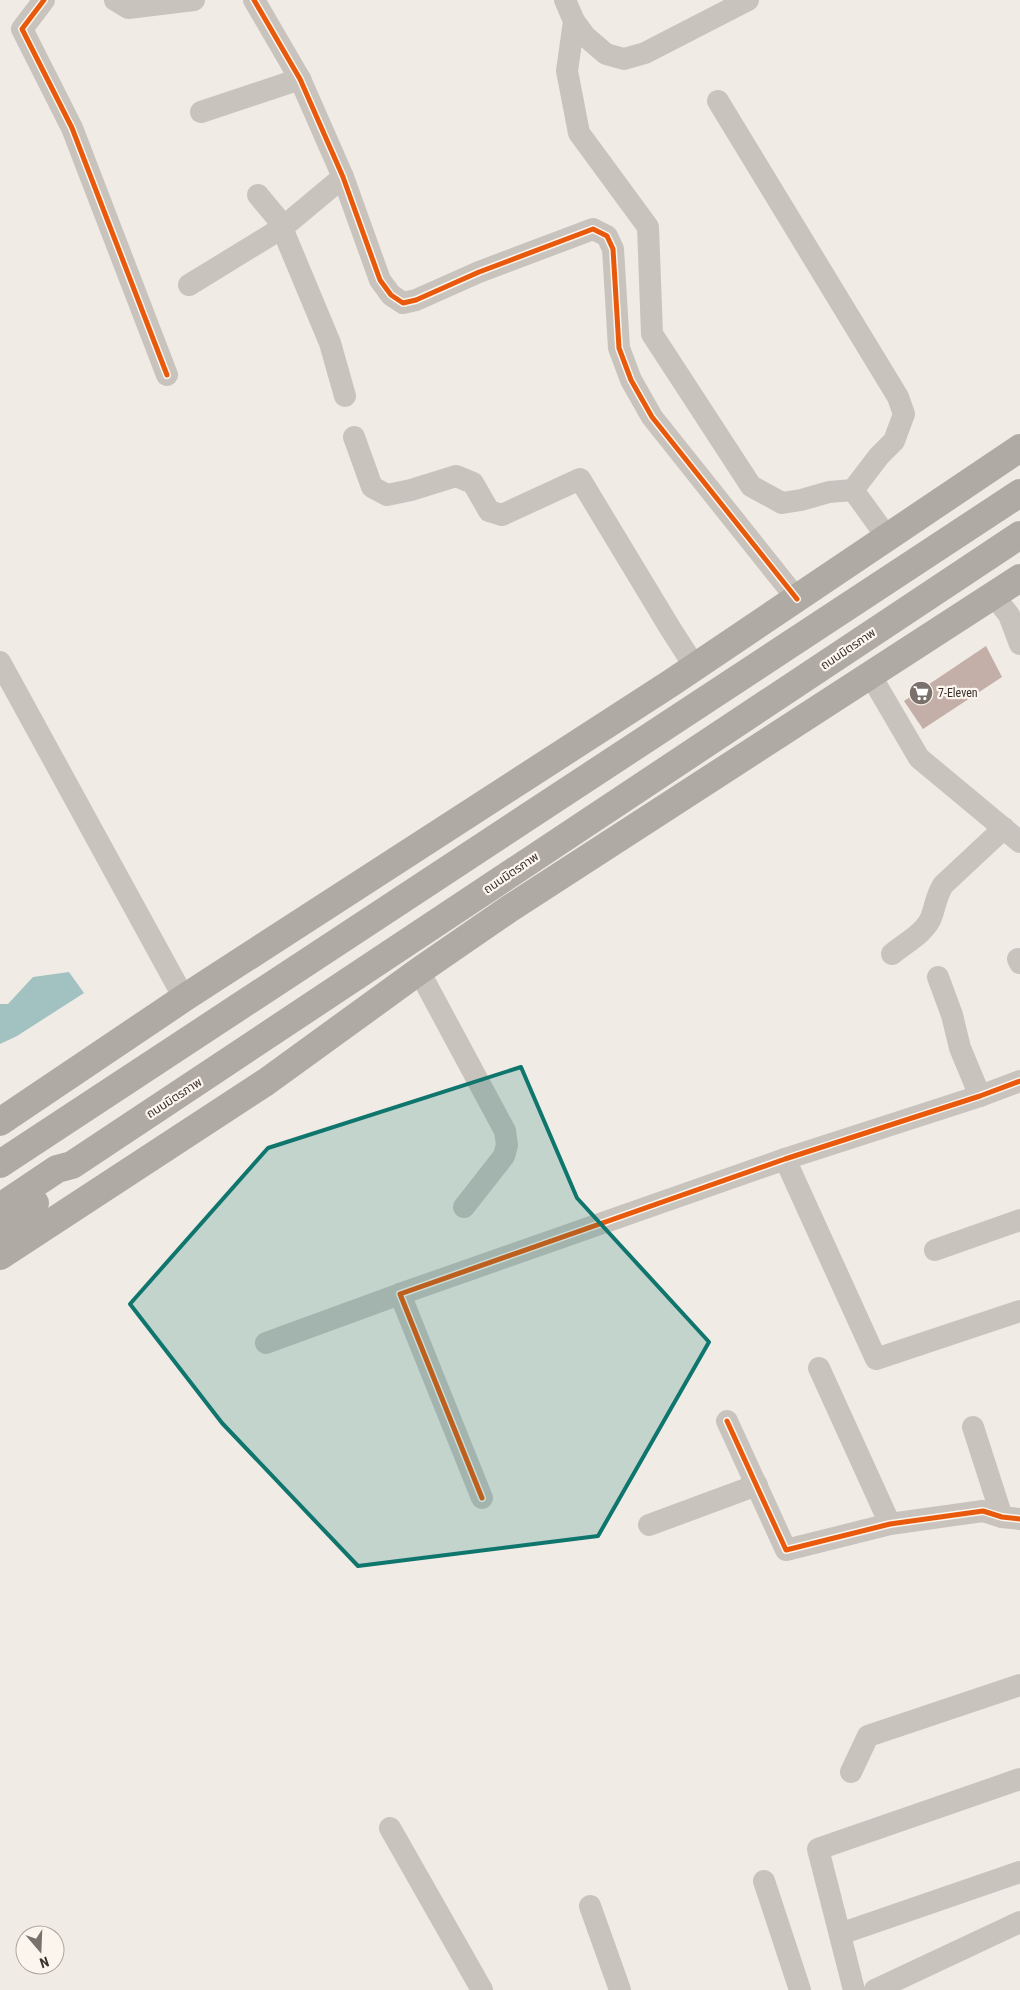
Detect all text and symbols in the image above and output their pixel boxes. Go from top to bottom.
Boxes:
street label: ถนนมิตรภาพ [818,626,878,672]
supermarket icon: 7-Eleven [908,680,934,706]
place label: 7-Eleven [938,686,978,700]
street label: ถนนมิตรภาพ [481,850,541,896]
street label: ถนนมิตรภาพ [144,1075,204,1121]
north arrow [15,1925,65,1975]
text: N [38,1953,51,1971]

